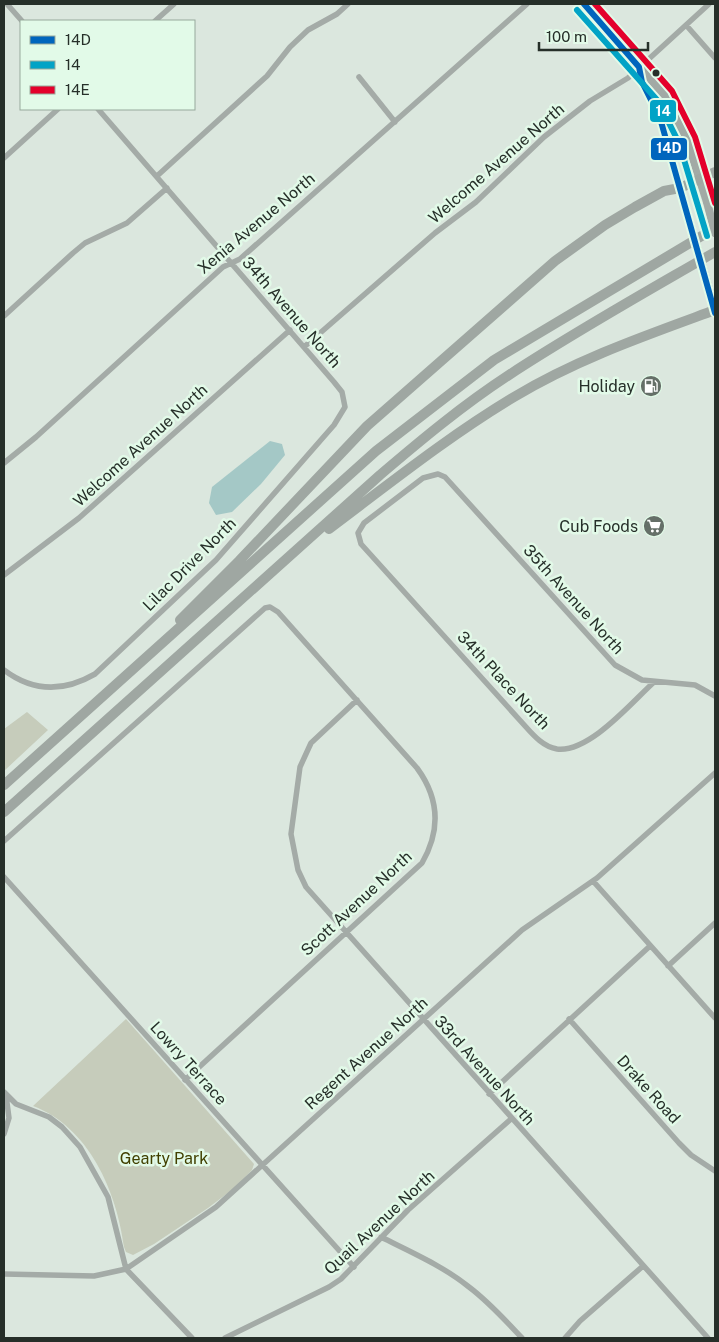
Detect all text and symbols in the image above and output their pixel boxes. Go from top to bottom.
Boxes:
legend [20,20,195,110]
scale bar [539,20,648,52]
text: 100 m [546,28,587,45]
text: 14D [65,31,91,48]
text: 14 [65,56,81,73]
unlabelled marker [651,68,661,78]
text: 14E [65,81,90,98]
street label: Welcome Avenue North [425,99,568,228]
line badge: 14 [649,99,677,123]
text: 14 [655,103,671,119]
line badge: 14D [650,137,688,161]
text: 14D [656,140,682,156]
street label: Xenia Avenue North [194,169,319,278]
street label: 34th Avenue North [238,253,345,372]
fuel station icon: Holiday [639,374,663,398]
place label: Holiday [578,377,635,396]
street label: Welcome Avenue North [69,380,211,511]
street label: Lilac Drive North [139,514,240,615]
supermarket icon: Cub Foods [642,514,666,538]
place label: Cub Foods [559,517,638,536]
street label: 35th Avenue North [519,541,628,658]
street label: 34th Place North [453,627,554,733]
street label: Scott Avenue North [297,847,416,960]
street label: Regent Avenue North [301,993,432,1113]
street label: 33rd Avenue North [430,1012,539,1129]
street label: Lowry Terrace [146,1018,231,1109]
street label: Drake Road [613,1051,684,1127]
park label: Gearty Park [120,1149,208,1168]
street label: Quail Avenue North [320,1166,439,1278]

